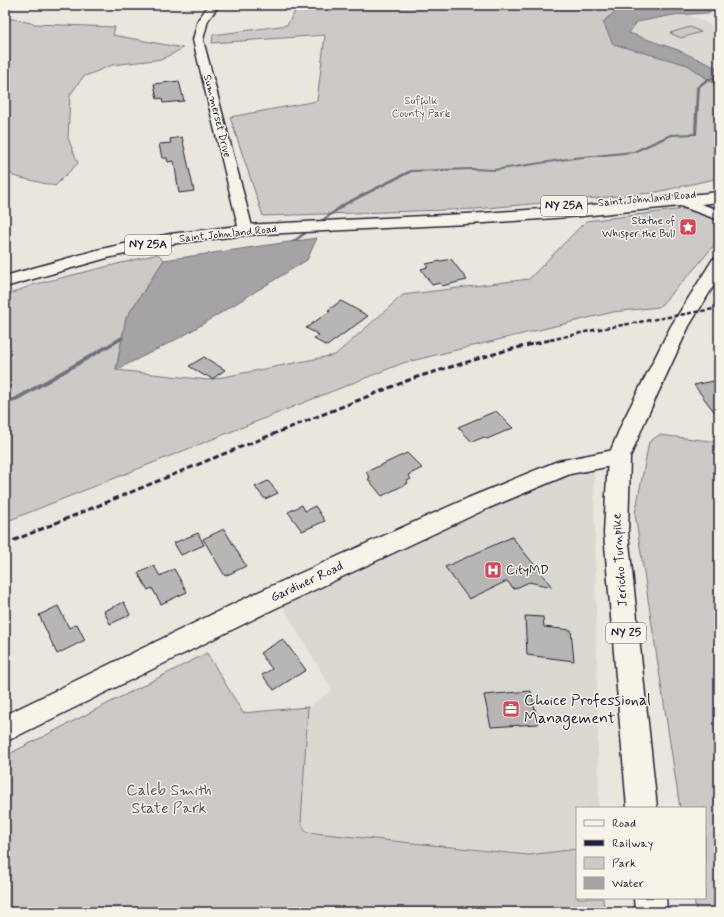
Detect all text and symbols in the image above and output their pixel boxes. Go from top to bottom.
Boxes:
street label: Summerset Drive [200,73,234,159]
park label: Suffolk County Park [392,94,451,121]
street label: Saint Johnland Road [597,188,697,210]
road number: NY 25A [541,196,587,216]
place label: Statue of Whisper the Bull [602,214,675,241]
place icon: Statue of Whisper the Bull [678,217,698,237]
street label: Saint Johnland Road [178,222,278,246]
road number: NY 25A [125,235,171,255]
street label: Jericho Turnpike [608,513,632,607]
street label: Gardiner Road [268,558,346,606]
hospital icon: CityMD [483,560,503,580]
place label: CityMD [506,562,549,579]
road number: NY 25 [606,623,646,643]
place label: Choice Professional Management [524,690,651,730]
office icon: Choice Professional Management [501,699,521,719]
park label: Caleb Smith State Park [126,780,212,819]
legend [576,807,706,899]
text: Road [612,816,636,832]
text: Railway [612,836,654,852]
text: Park [612,856,636,872]
text: Water [612,876,644,892]

